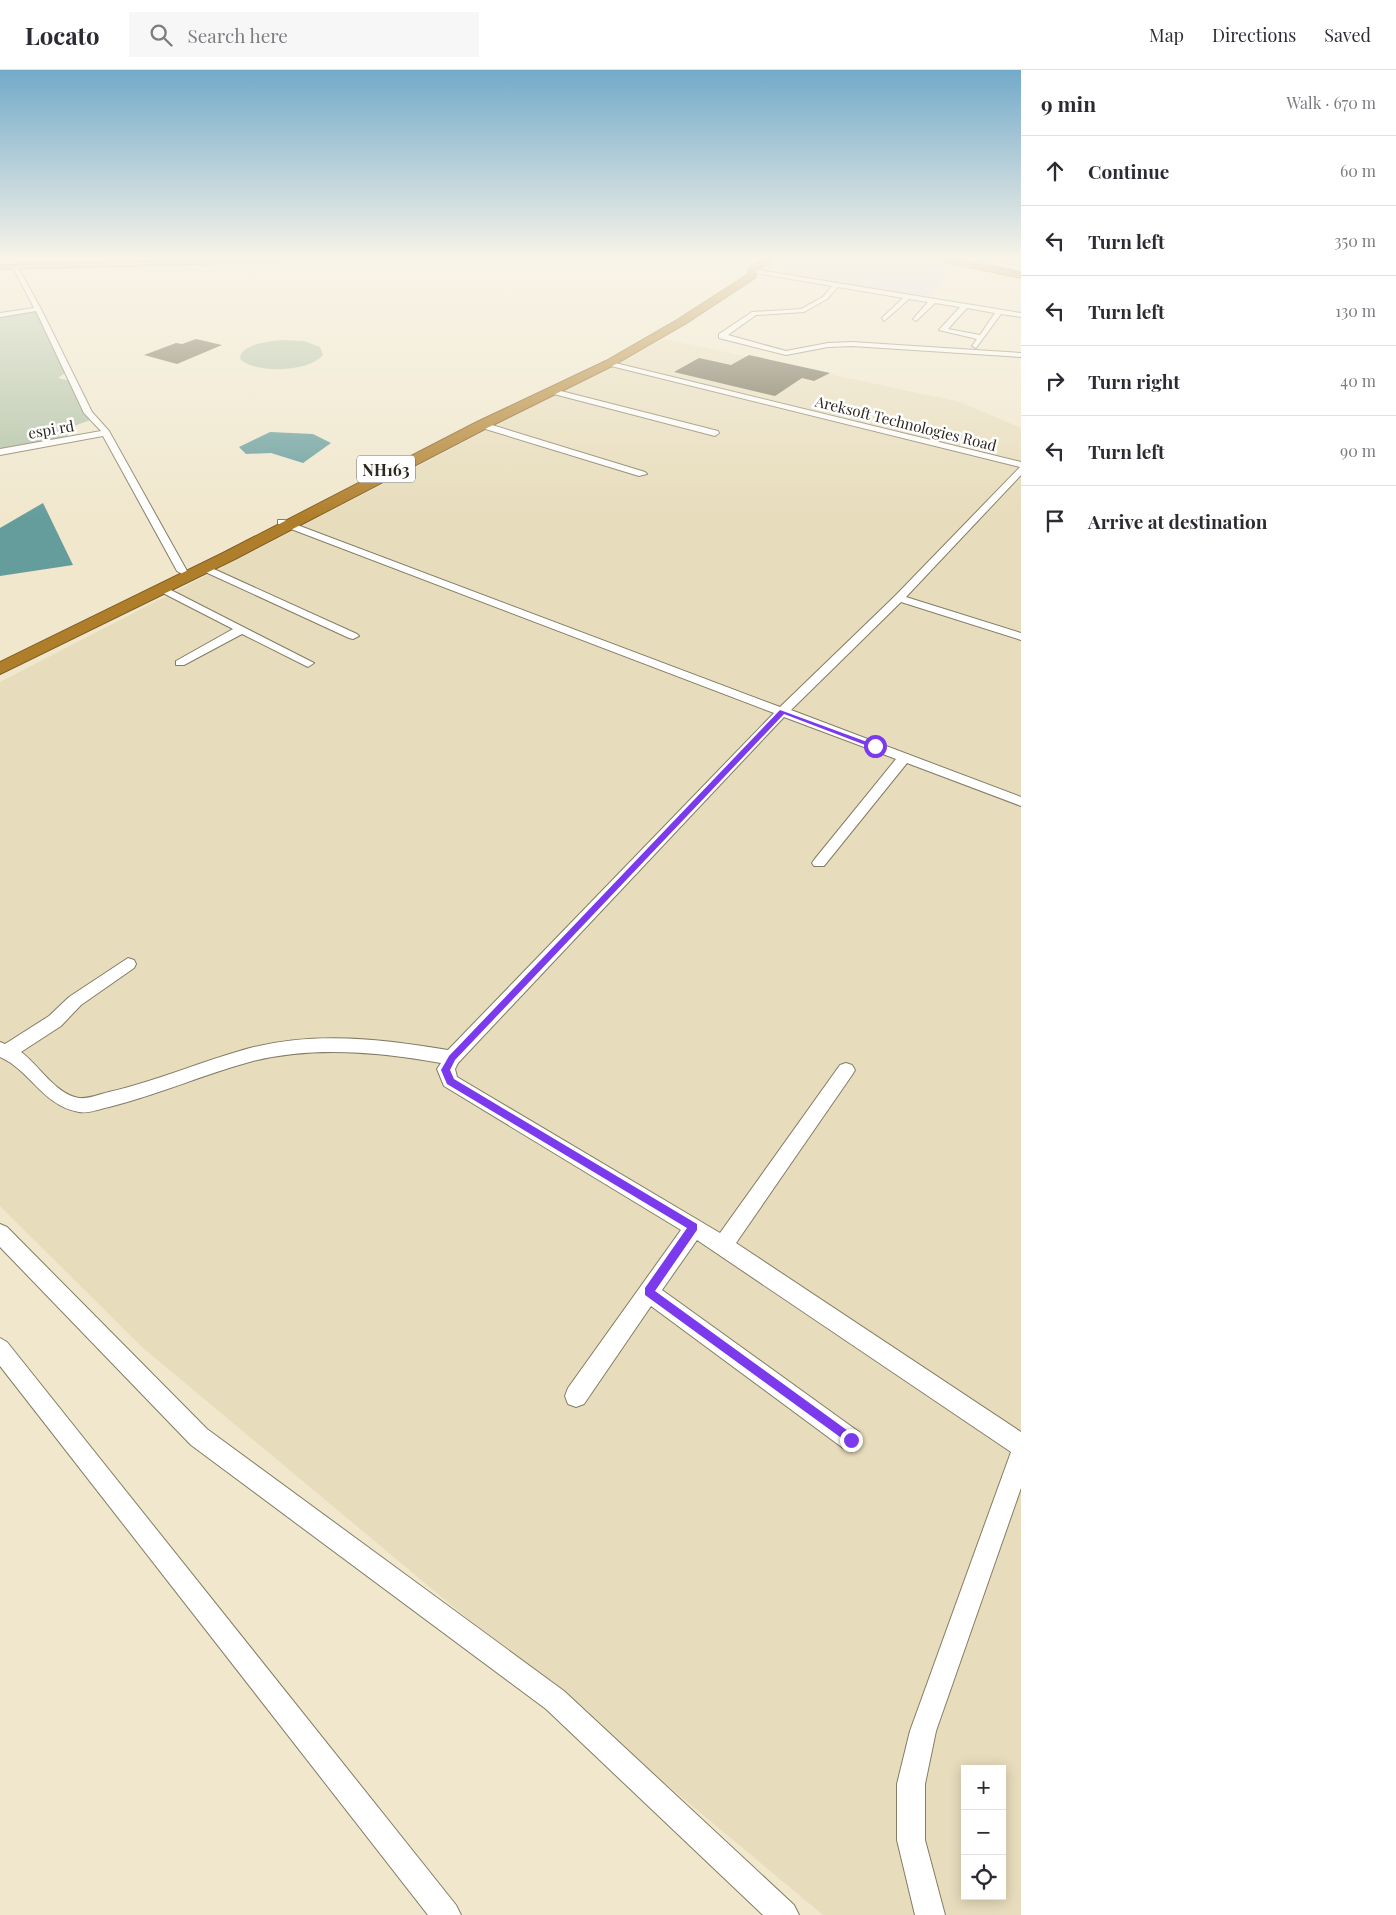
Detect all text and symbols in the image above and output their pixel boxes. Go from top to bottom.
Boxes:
search box [129,12,479,57]
text: Locato [25,19,99,51]
icon: search [147,21,175,49]
text: Search here [187,22,288,48]
text: Map [1149,23,1184,47]
text: Directions [1212,23,1296,47]
text: Saved [1324,23,1371,47]
text: 9 min [1041,89,1096,117]
text: Walk · 670 m [1286,92,1376,113]
icon: ahead [1041,157,1069,185]
text: Continue [1088,158,1169,184]
text: 60 m [1340,160,1376,181]
icon: left [1041,227,1069,255]
text: Turn left [1088,228,1165,254]
text: 350 m [1334,230,1376,251]
icon: left [1041,297,1069,325]
text: Turn left [1088,298,1165,324]
text: 130 m [1335,300,1376,321]
icon: right [1041,367,1069,395]
text: Turn right [1088,368,1180,394]
text: 40 m [1340,370,1376,391]
street label: Areksoft Technologies Road [812,391,999,455]
street label: espi rd [26,415,76,443]
icon: left [1041,437,1069,465]
text: Turn left [1088,438,1165,464]
text: 90 m [1340,440,1376,461]
road number: NH163 [357,456,415,482]
icon: arrive [1041,507,1069,535]
text: Arrive at destination [1088,508,1268,534]
route start [864,735,887,758]
route end [840,1429,863,1452]
map controls [961,1765,1006,1900]
button: + [961,1765,1006,1810]
button: − [961,1810,1006,1855]
button: locate [961,1855,1006,1900]

